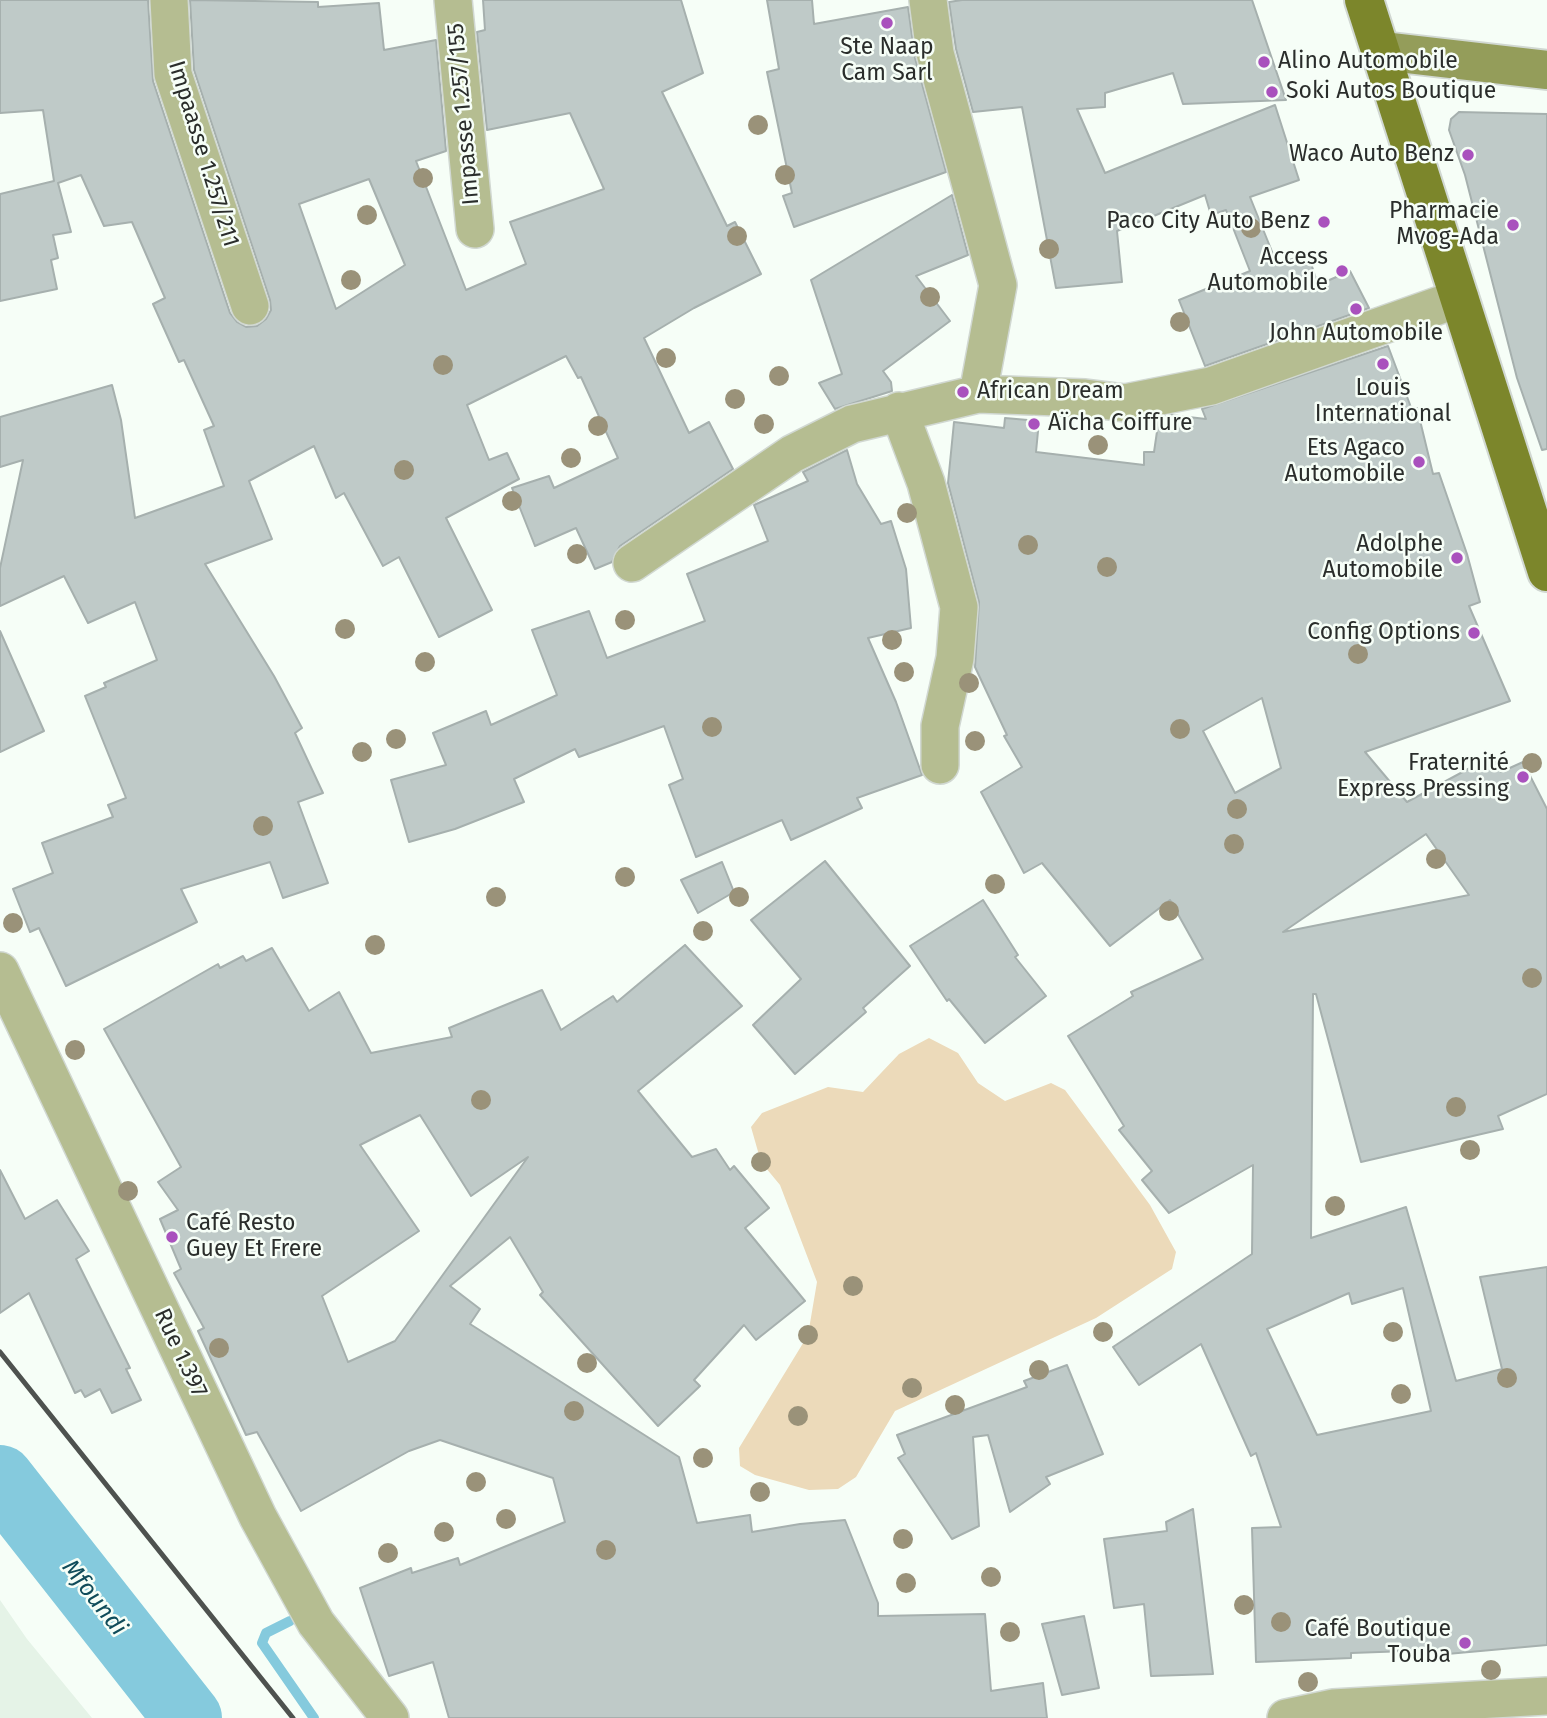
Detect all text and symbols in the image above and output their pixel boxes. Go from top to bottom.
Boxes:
marker: Ste Naap Cam Sarl [879,15,895,31]
street label: Impasse 1.257/155 [442,22,486,206]
place label: Ste Naap Cam Sarl [840,34,934,88]
place label: Alino Automobile [1278,48,1458,76]
marker: Alino Automobile [1256,54,1272,70]
street label: Impaasse 1.257/211 [162,58,244,250]
place label: Soki Autos Boutique [1286,78,1496,106]
marker: Soki Autos Boutique [1264,84,1280,100]
place label: Waco Auto Benz [1289,141,1454,169]
marker: Waco Auto Benz [1460,147,1476,163]
place label: Pharmacie Mvog-Ada [1389,198,1499,252]
place label: Paco City Auto Benz [1106,208,1310,236]
marker: Paco City Auto Benz [1316,214,1332,230]
marker: Pharmacie Mvog-Ada [1505,217,1521,233]
place label: Access Automobile [1208,244,1328,298]
marker: Access Automobile [1334,263,1350,279]
marker: John Automobile [1348,301,1364,317]
place label: John Automobile [1269,320,1443,348]
marker: Louis International [1375,356,1391,372]
place label: Louis International [1315,375,1451,429]
place label: African Dream [977,378,1124,406]
marker: African Dream [955,384,971,400]
place label: Aïcha Coiffure [1048,410,1193,438]
marker: Aïcha Coiffure [1026,416,1042,432]
place label: Ets Agaco Automobile [1285,435,1405,489]
marker: Ets Agaco Automobile [1411,454,1427,470]
place label: Adolphe Automobile [1323,531,1443,585]
marker: Adolphe Automobile [1449,550,1465,566]
place label: Config Options [1307,619,1460,647]
marker: Config Options [1466,625,1482,641]
place label: Fraternité Express Pressing [1337,750,1509,804]
marker: Fraternité Express Pressing [1515,769,1531,785]
place label: Café Resto Guey Et Frere [186,1210,322,1264]
marker: Café Resto Guey Et Frere [164,1229,180,1245]
street label: Rue 1.397 [147,1304,213,1402]
water label: Mfoundi [55,1554,133,1642]
place label: Café Boutique Touba [1304,1616,1451,1670]
marker: Café Boutique Touba [1457,1635,1473,1651]

